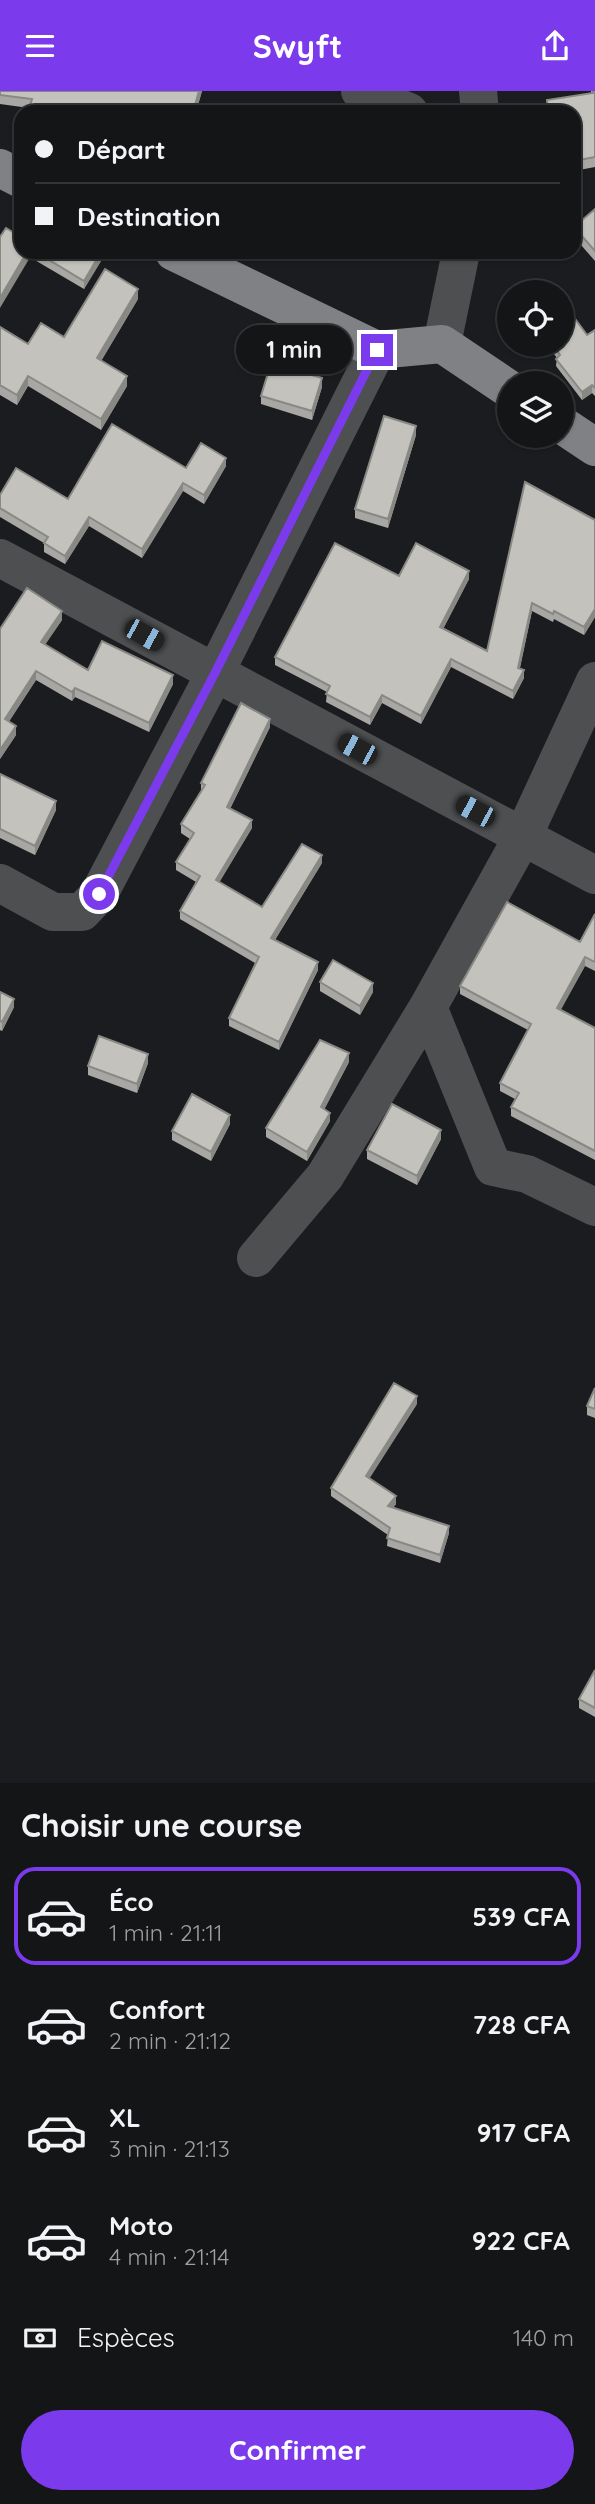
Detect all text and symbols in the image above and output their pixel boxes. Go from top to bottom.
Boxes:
text: Swyft [253,26,342,66]
icon: menu [21,27,59,65]
icon: share [536,27,574,65]
text: Départ [77,133,166,166]
text: Destination [77,200,221,233]
map controls [497,280,574,448]
button: locate [497,280,574,357]
callout: 1 min [237,325,352,375]
route end [361,334,393,366]
text: 1 min [266,335,322,364]
button: layers [497,371,574,448]
car [121,616,168,654]
car [334,730,381,768]
car [452,792,499,830]
route start [83,878,115,910]
text: Choisir une course [21,1805,302,1845]
icon: car [25,1885,88,1948]
text: Éco [109,1885,154,1918]
text: 539 CFA [472,1900,570,1933]
text: 1 min · 21:11 [109,1918,223,1947]
icon: car [25,1993,88,2056]
text: Confort [109,1993,206,2026]
text: 728 CFA [473,2008,570,2041]
text: 2 min · 21:12 [109,2026,231,2055]
icon: car [25,2101,88,2164]
text: XL [109,2101,141,2134]
text: 917 CFA [477,2116,570,2149]
text: 3 min · 21:13 [109,2134,230,2163]
icon: car [25,2209,88,2272]
text: Moto [109,2209,173,2242]
text: 922 CFA [472,2224,570,2257]
text: 4 min · 21:14 [109,2242,229,2271]
icon: cash [21,2319,59,2357]
text: Espèces [77,2321,175,2354]
text: 140 m [513,2323,574,2352]
button: Confirmer [21,2410,574,2490]

